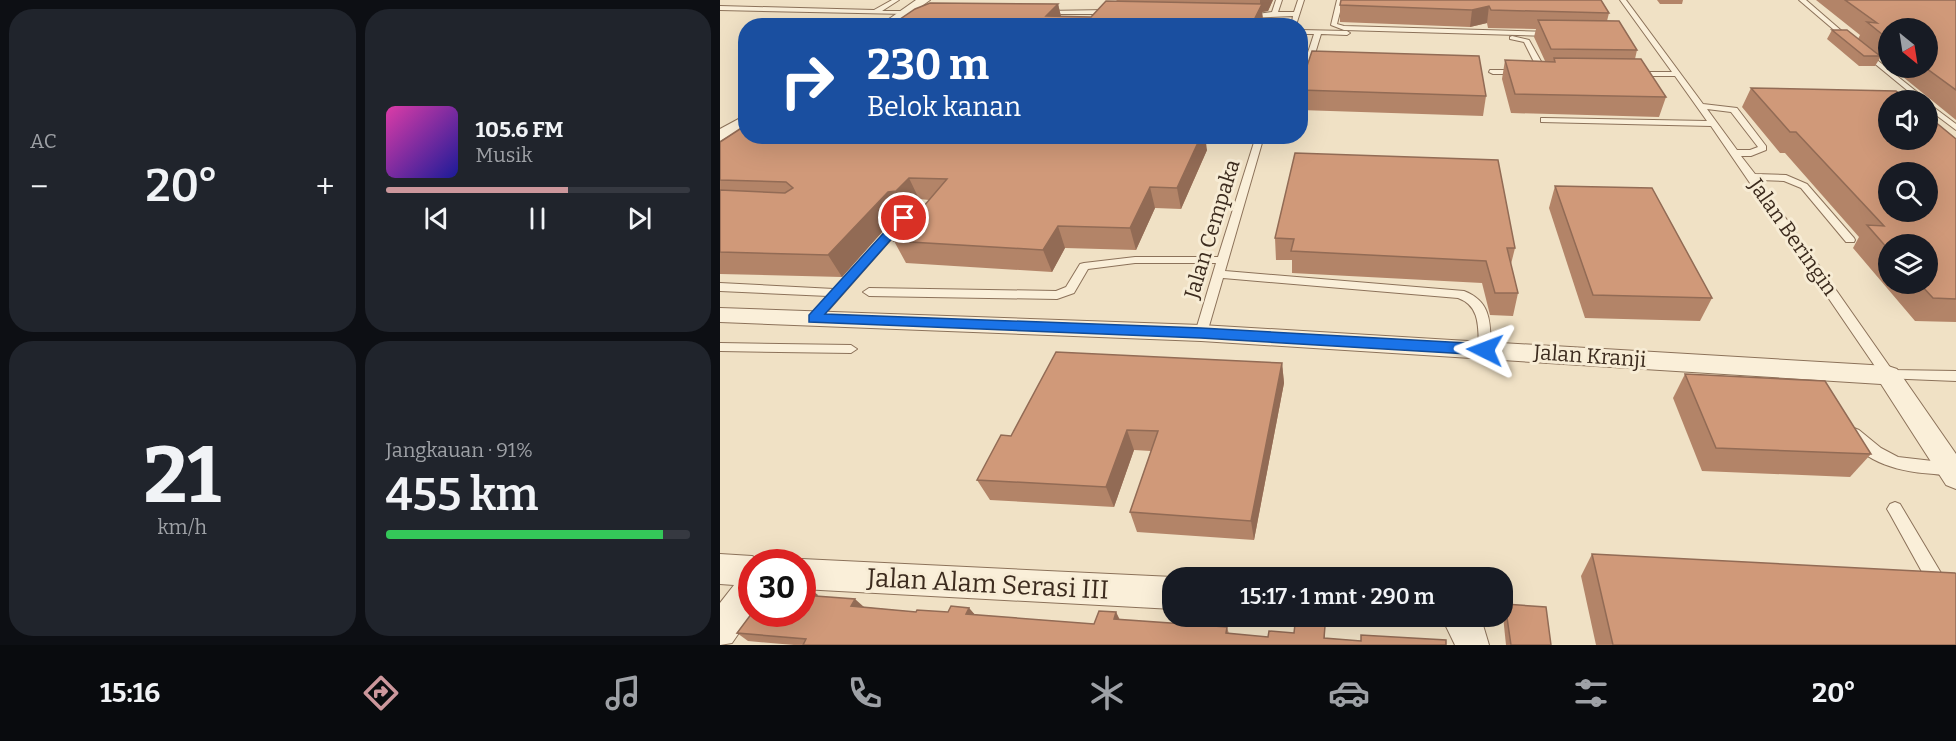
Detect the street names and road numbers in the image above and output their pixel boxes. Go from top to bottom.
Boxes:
street label: Jalan Cempaka [1178,156,1246,303]
street label: Jalan Beringin [1742,173,1843,301]
street label: Jalan Kranji [1532,339,1647,373]
street label: Jalan Alam Serasi III [865,562,1110,606]

